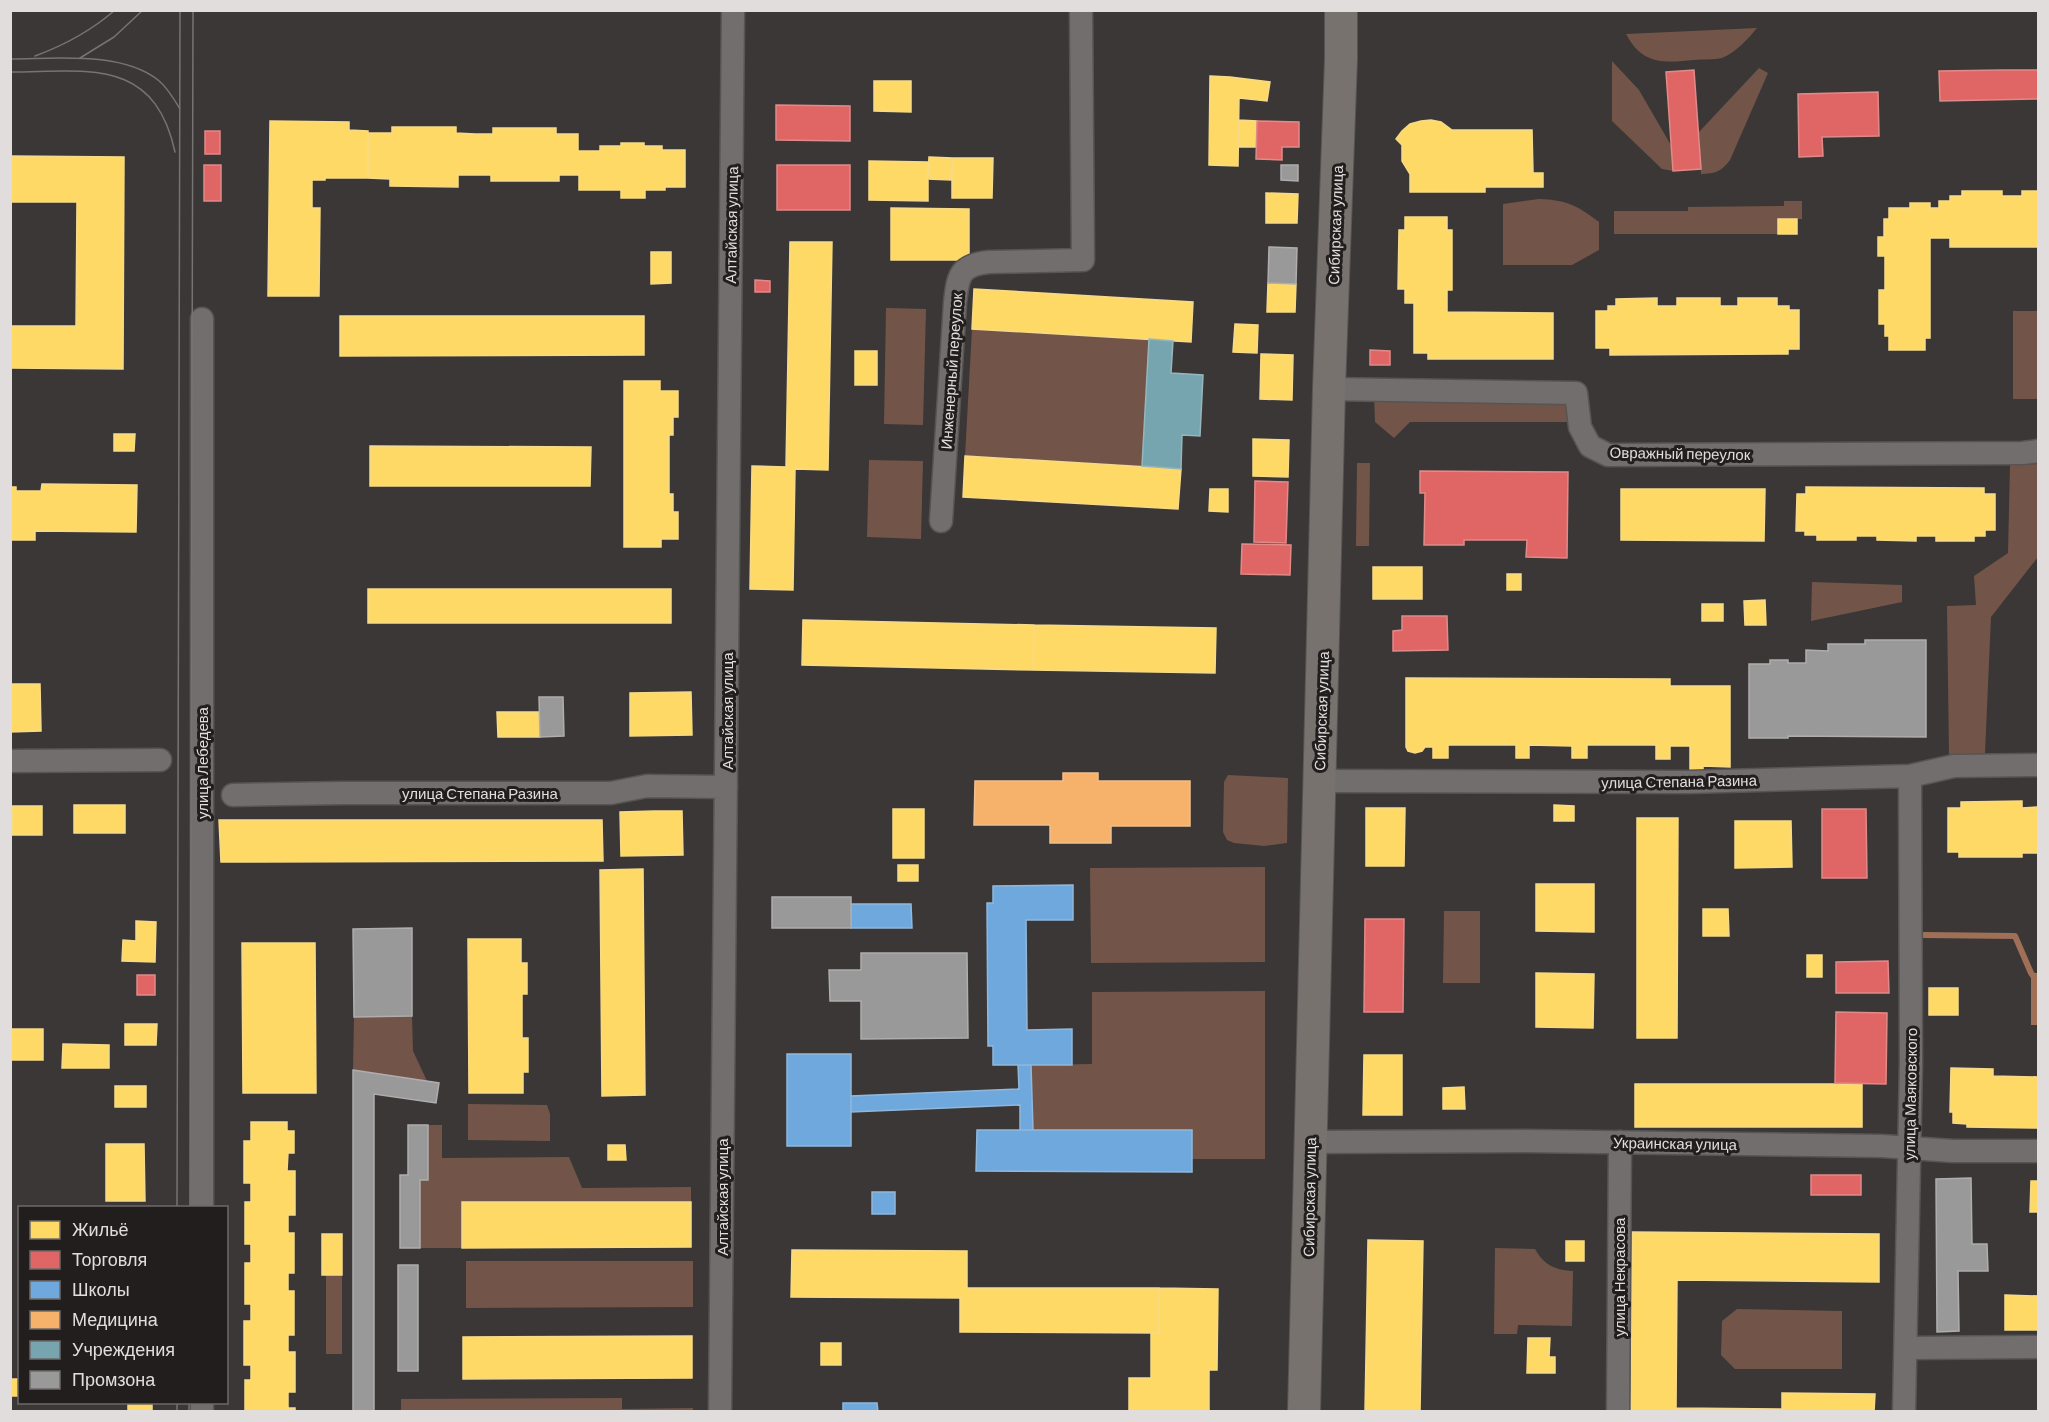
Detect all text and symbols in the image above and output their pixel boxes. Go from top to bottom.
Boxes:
street label: Сибирская улица [1324,164,1346,285]
street label: Алтайская улица [721,166,741,284]
street label: Инженерный переулок [937,292,965,450]
street label: Овражный переулок [1609,443,1751,463]
street label: Сибирская улица [1310,650,1332,771]
street label: Алтайская улица [718,652,736,770]
street label: улица Лебедева [193,706,211,819]
street label: улица Степана Разина [1601,771,1758,791]
street label: улица Степана Разина [402,784,559,802]
street label: улица Маяковского [1900,1028,1920,1160]
street label: Украинская улица [1613,1133,1738,1153]
street label: Сибирская улица [1299,1136,1319,1257]
street label: Алтайская улица [713,1138,731,1256]
legend [18,1206,228,1404]
street label: улица Некрасова [1610,1217,1628,1336]
text: Жильё [72,1218,129,1240]
text: Торговля [72,1248,147,1270]
text: Школы [72,1278,130,1300]
text: Медицина [72,1308,159,1330]
text: Учреждения [72,1338,175,1360]
text: Промзона [72,1368,156,1390]

